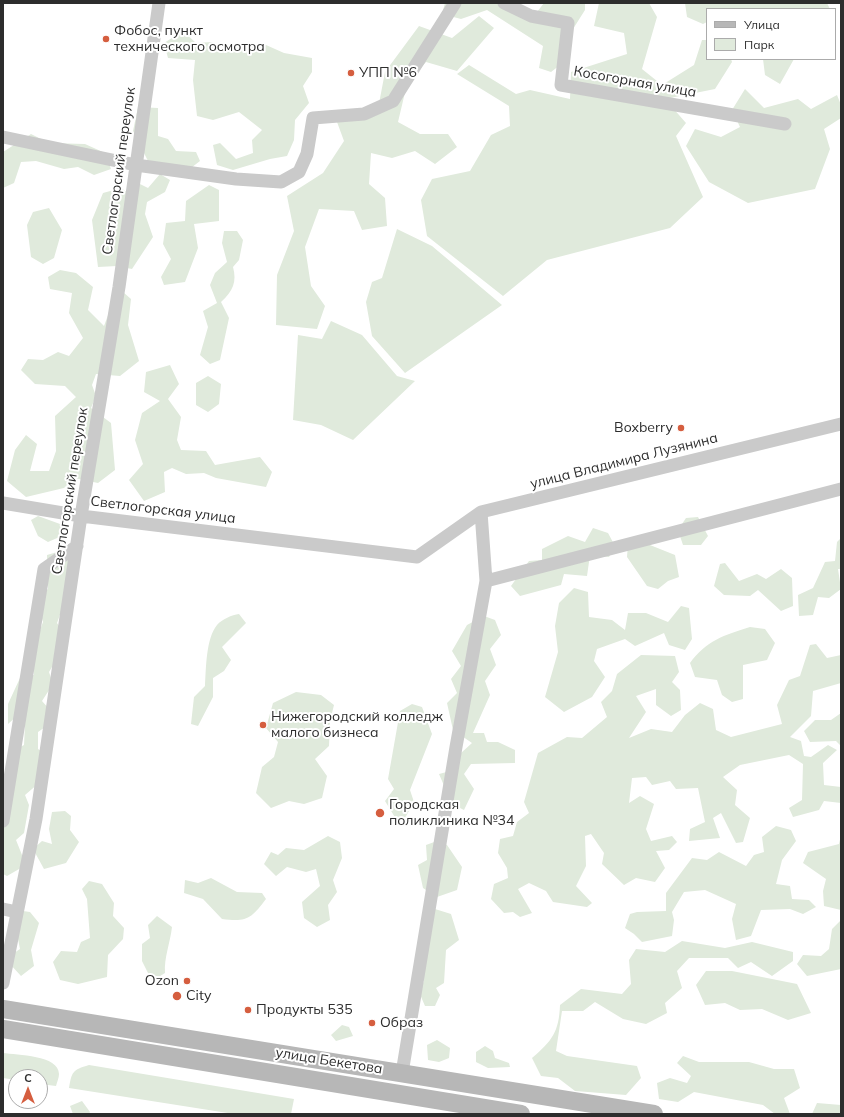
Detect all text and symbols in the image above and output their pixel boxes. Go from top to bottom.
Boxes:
legend [706,8,836,60]
text: Улица [744,17,780,32]
place label: Фобос, пункт технического осмотра [114,23,265,56]
marker: Фобос, пункт технического осмотра [101,34,111,44]
text: Парк [744,37,774,52]
street label: Косогорная улица [572,63,698,101]
place label: УПП №6 [359,65,417,81]
marker: УПП №6 [346,68,356,78]
street label: Светлогорский переулок [99,86,139,256]
street label: Светлогорский переулок [48,406,92,576]
place label: Boxberry [614,420,673,436]
marker: Boxberry [676,423,686,433]
street label: улица Владимира Лузянина [528,430,720,492]
street label: Светлогорская улица [90,493,236,527]
place label: Нижегородский колледж малого бизнеса [271,709,443,742]
marker: Нижегородский колледж малого бизнеса [258,720,268,730]
place label: Городская поликлиника №34 [389,797,514,830]
marker: Городская поликлиника №34 [374,807,386,819]
place label: Ozon [145,973,179,989]
marker: Ozon [182,976,192,986]
place label: City [186,988,211,1004]
marker: City [171,990,183,1002]
place label: Продукты 535 [256,1002,353,1018]
marker: Продукты 535 [243,1005,253,1015]
place label: Образ [380,1015,423,1031]
marker: Образ [367,1018,377,1028]
street label: улица Бекетова [274,1044,384,1078]
north arrow [8,1069,48,1109]
text: С [24,1071,32,1085]

